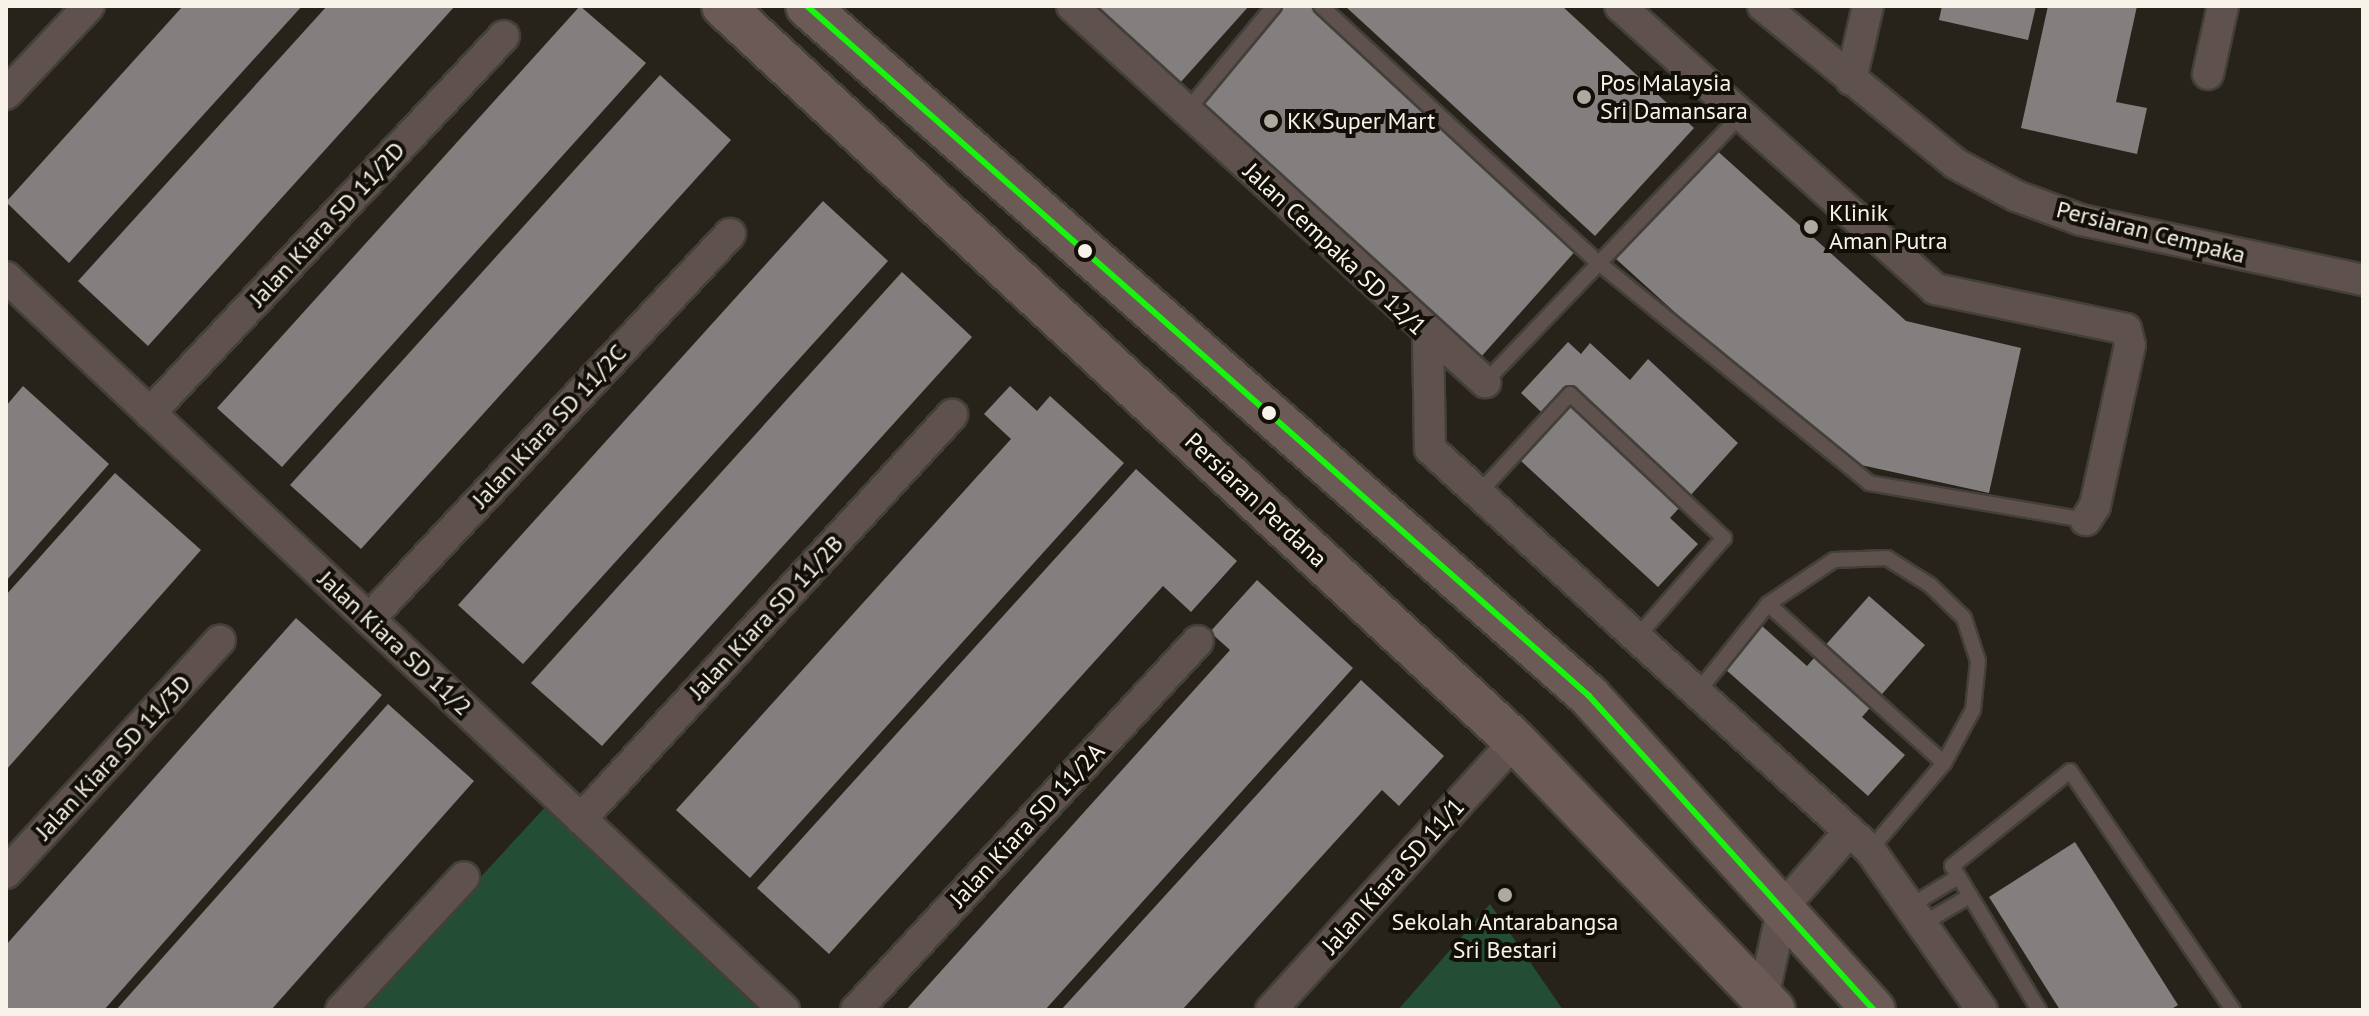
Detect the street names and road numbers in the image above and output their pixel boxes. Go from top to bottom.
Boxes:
street label: Jalan Kiara SD 11/2D [243,136,411,312]
street label: Jalan Cempaka SD 12/1 [1238,157,1432,341]
street label: Persiaran Cempaka [2054,195,2248,269]
street label: Jalan Kiara SD 11/2C [466,338,632,514]
street label: Persiaran Perdana [1179,427,1333,573]
street label: Jalan Kiara SD 11/2B [683,529,849,705]
street label: Jalan Kiara SD 11/2 [312,564,478,722]
street label: Jalan Kiara SD 11/3D [29,669,197,845]
street label: Jalan Kiara SD 11/2A [944,737,1110,913]
street label: Jalan Kiara SD 11/1 [1316,792,1470,960]

